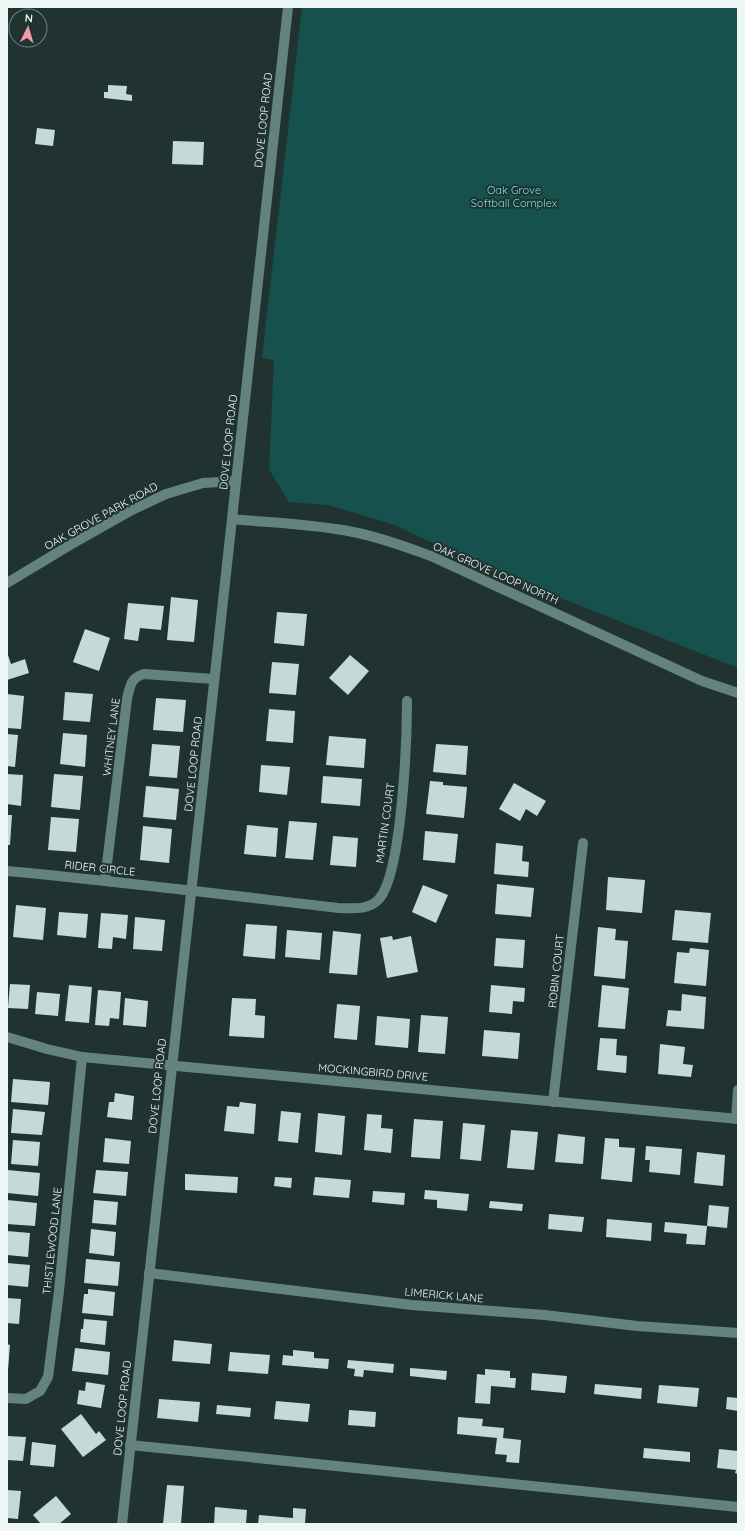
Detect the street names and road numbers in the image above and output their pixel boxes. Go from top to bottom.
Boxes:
street label: DOVE LOOP ROAD [251,72,275,168]
street label: DOVE LOOP ROAD [216,394,240,490]
street label: OAK GROVE PARK ROAD [42,479,160,553]
street label: OAK GROVE LOOP NORTH [431,539,561,607]
street label: WHITNEY LANE [99,697,123,777]
street label: DOVE LOOP ROAD [181,716,205,812]
street label: MARTIN COURT [372,782,398,864]
street label: RIDER CIRCLE [64,857,136,879]
street label: ROBIN COURT [545,933,567,1008]
street label: DOVE LOOP ROAD [145,1038,169,1134]
street label: MOCKINGBIRD DRIVE [317,1060,429,1084]
street label: THISTLEWOOD LANE [39,1187,65,1295]
street label: LIMERICK LANE [404,1285,484,1305]
street label: DOVE LOOP ROAD [110,1360,134,1456]

